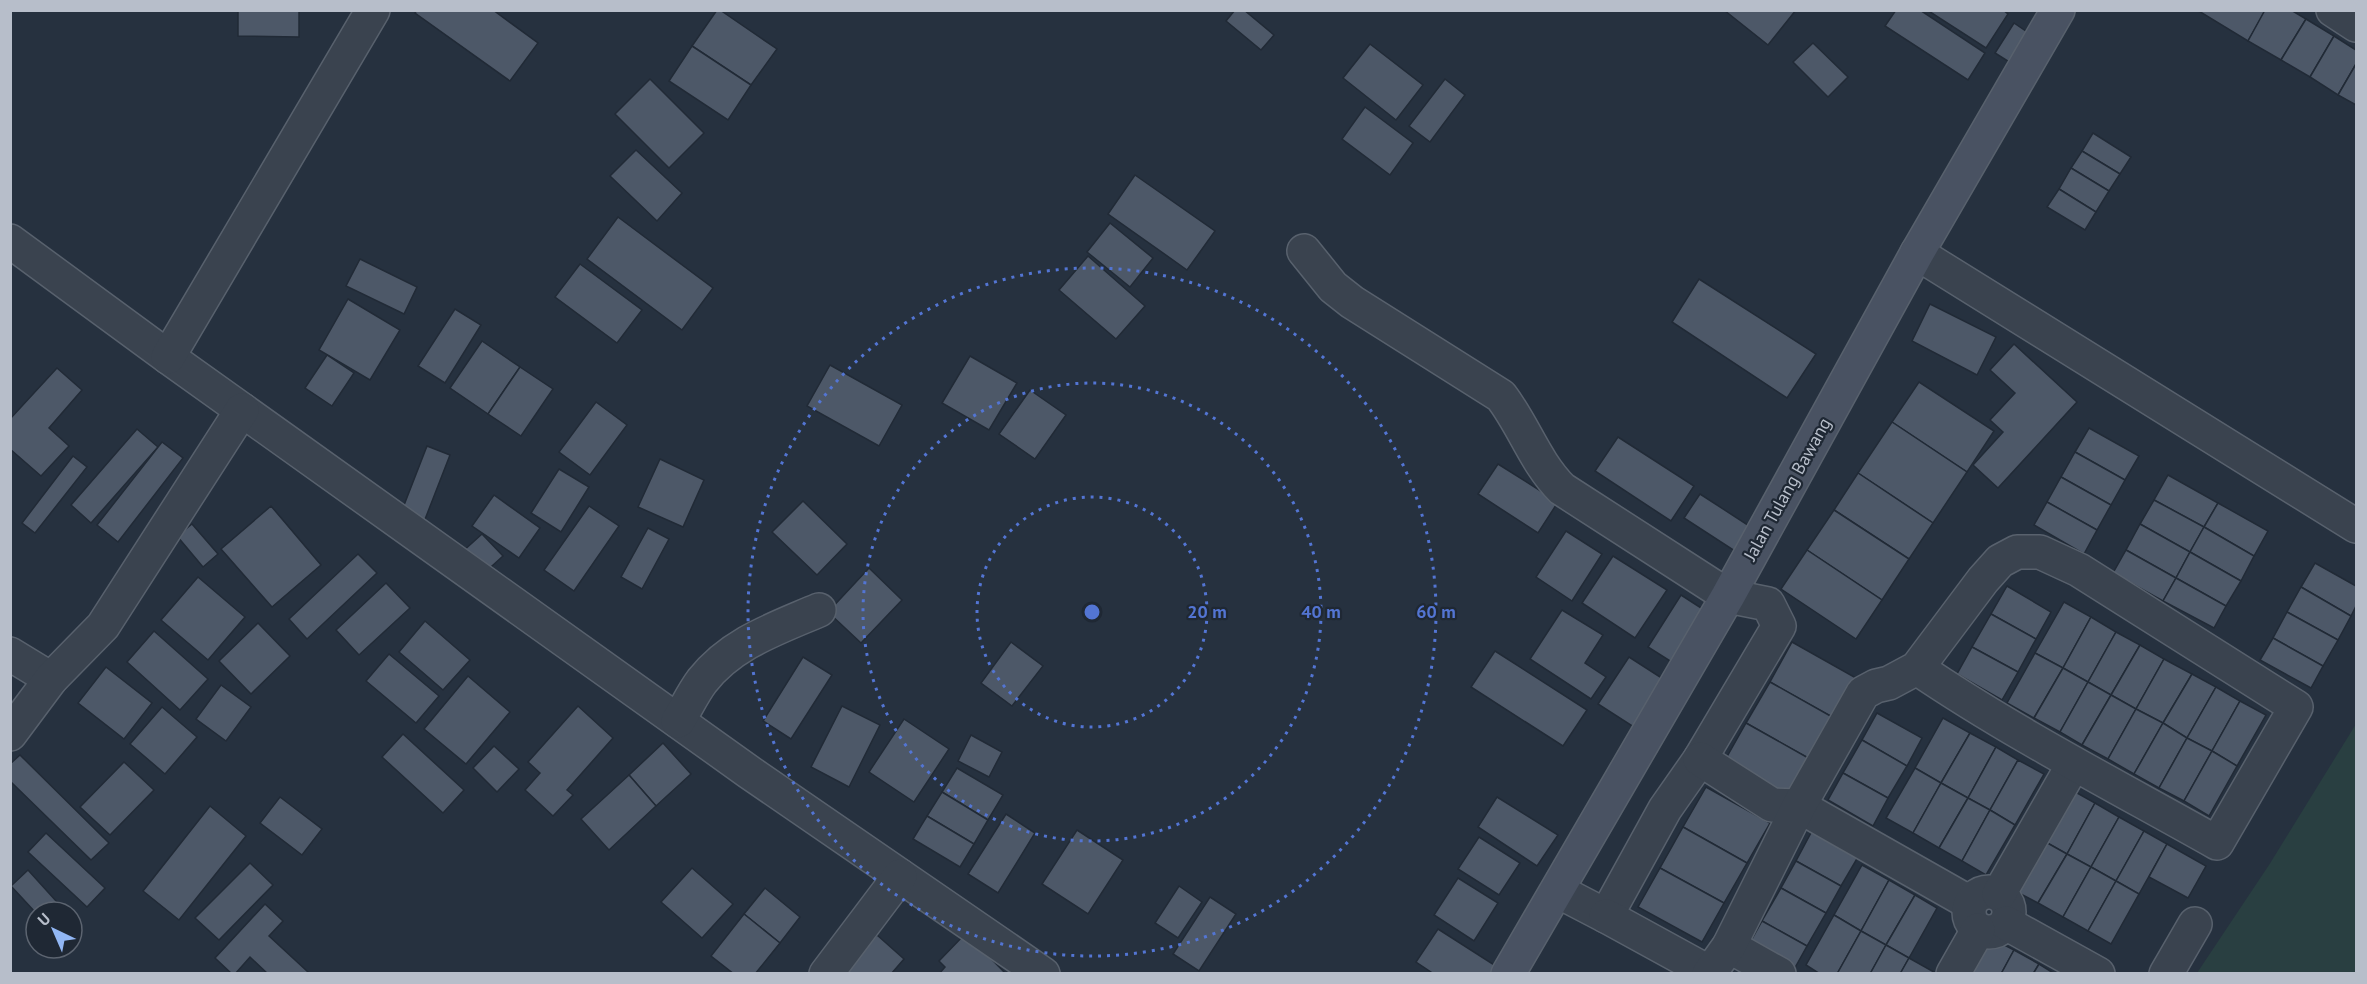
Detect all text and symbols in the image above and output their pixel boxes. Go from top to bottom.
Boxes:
street label: Jalan Tulang Bawang [1738,414,1836,565]
text: 20 m [1187,600,1227,623]
text: 40 m [1301,600,1341,623]
text: 60 m [1416,600,1456,623]
centre of rings [1082,602,1102,622]
north arrow [24,900,84,960]
text: U [33,909,54,930]

